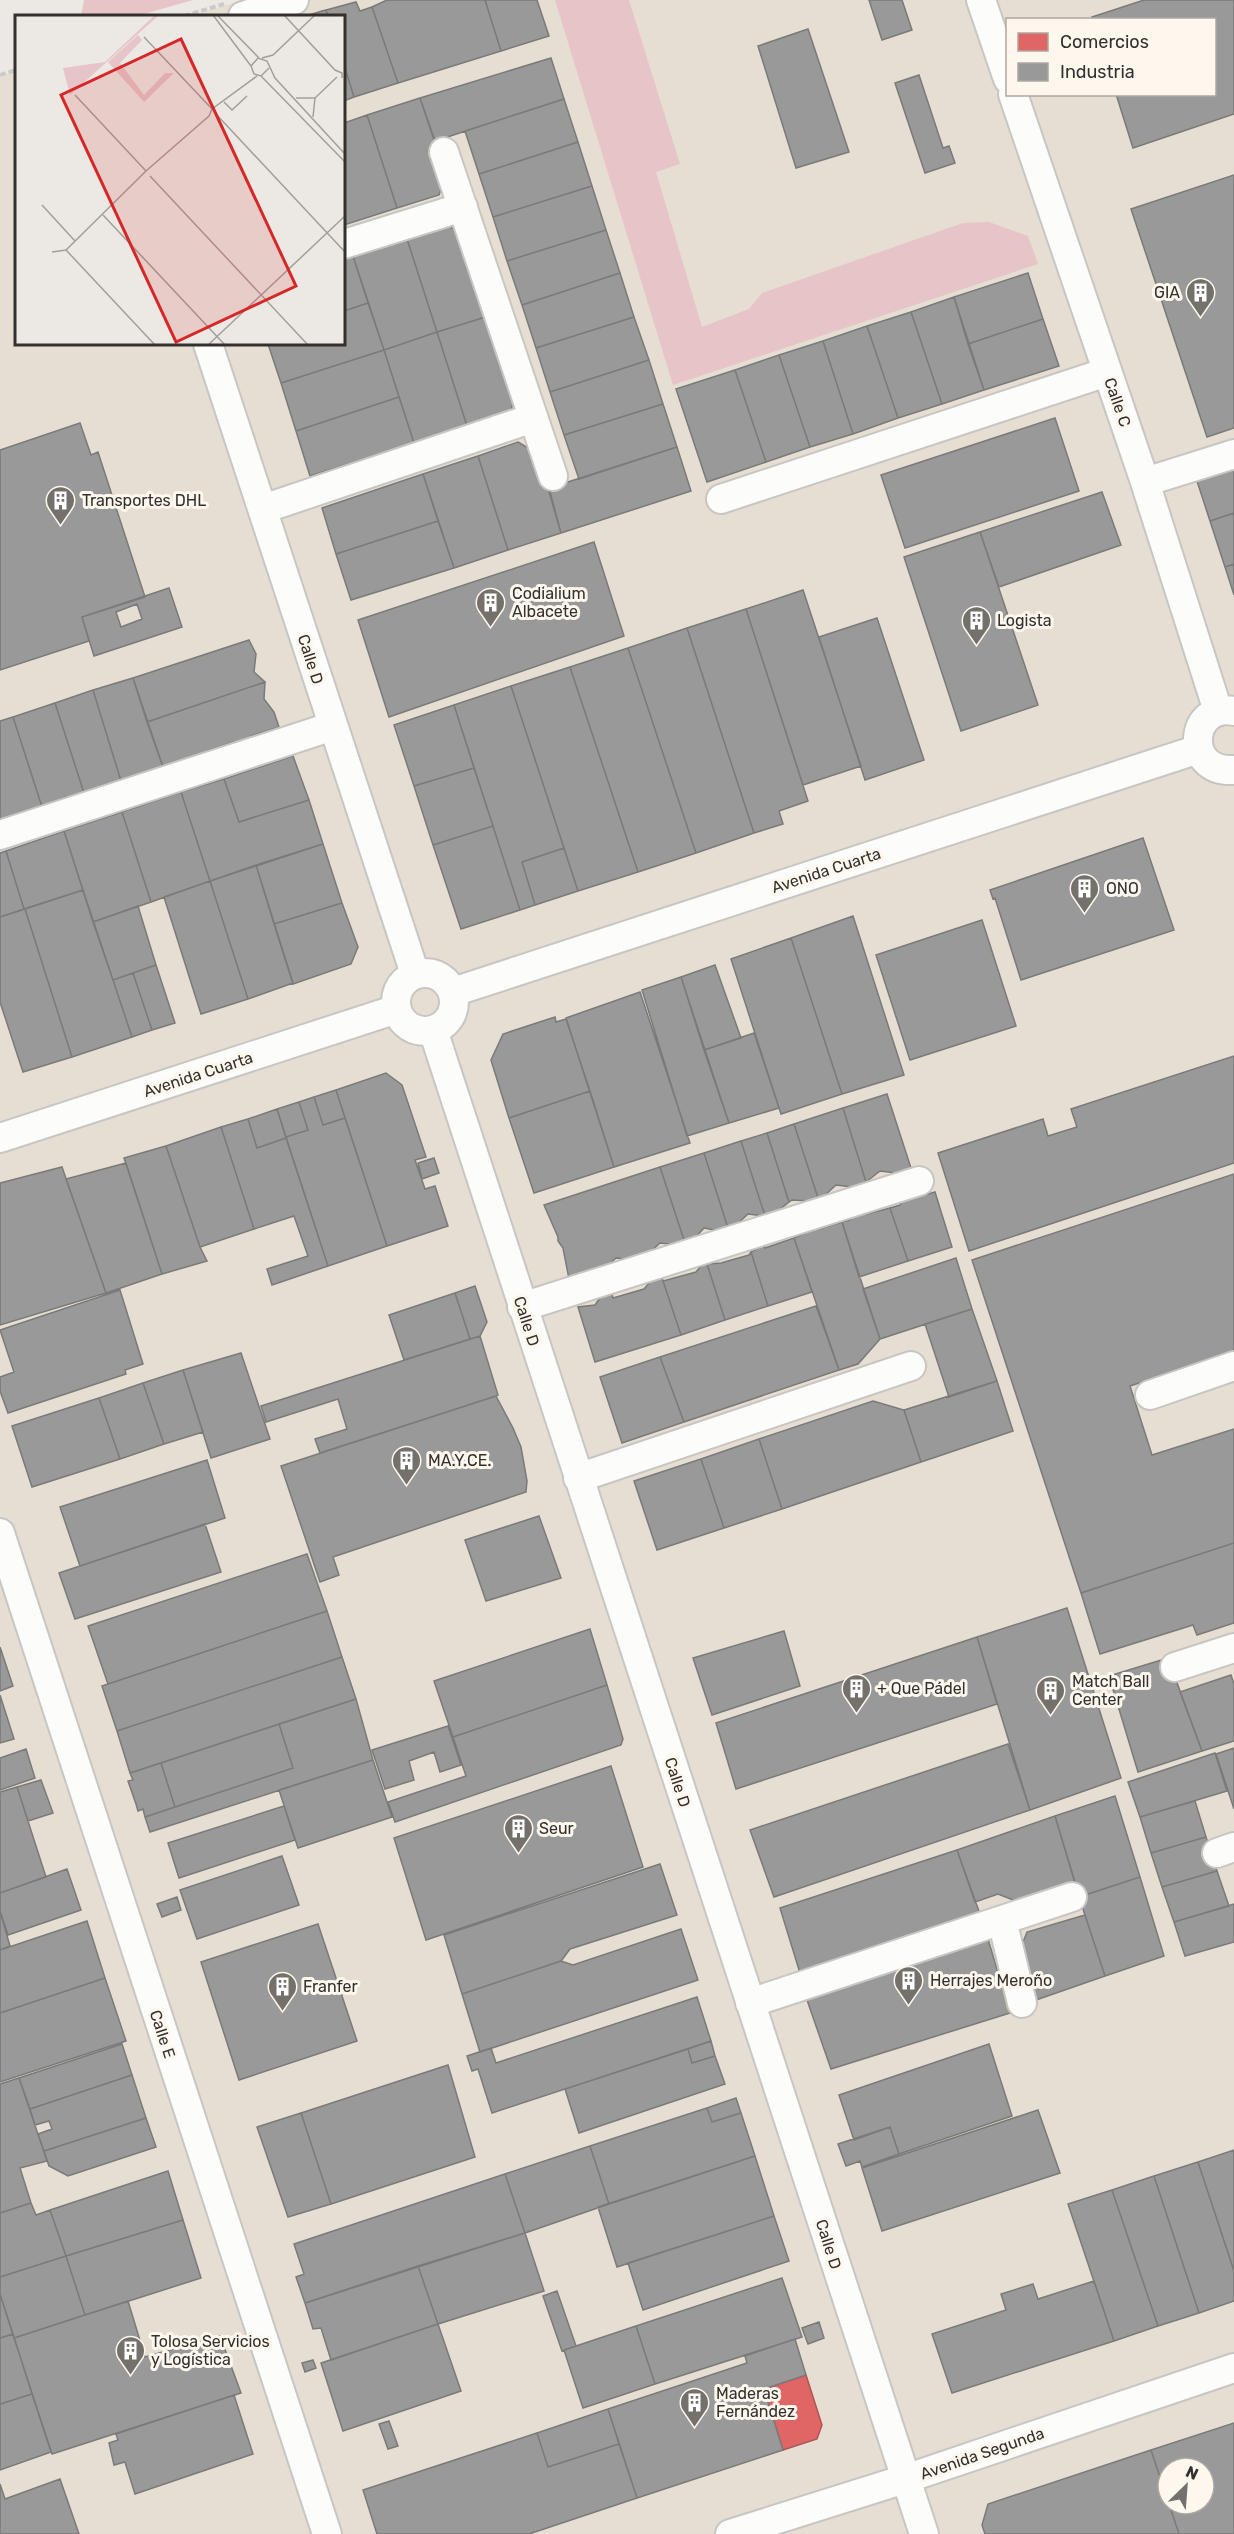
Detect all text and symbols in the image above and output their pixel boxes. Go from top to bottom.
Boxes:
inset map [15,15,345,345]
legend [1006,18,1216,96]
text: Comercios [1060,31,1149,53]
text: Industria [1060,61,1135,83]
building icon: GIA [1185,276,1217,318]
place label: GIA [1154,283,1180,302]
street label: Calle C [1100,375,1135,429]
building icon: Transportes DHL [45,484,77,526]
place label: Transportes DHL [82,491,206,510]
place label: Codialium Albacete [512,584,586,621]
building icon: Codialium Albacete [475,586,507,628]
building icon: Logista [960,604,992,646]
place label: Logista [997,611,1052,630]
street label: Calle D [294,632,327,686]
street label: Avenida Cuarta [769,844,883,897]
building icon: ONO [1069,872,1101,914]
place label: ONO [1106,879,1139,898]
street label: Avenida Cuarta [141,1048,255,1101]
street label: Calle D [510,1294,543,1348]
building icon: MA.Y.CE. [391,1444,423,1486]
place label: MA.Y.CE. [428,1451,491,1470]
building icon: + Que Pádel [840,1672,872,1714]
place label: Match Ball Center [1072,1672,1150,1709]
building icon: Match Ball Center [1035,1674,1067,1716]
place label: + Que Pádel [877,1679,966,1698]
street label: Calle D [661,1755,694,1809]
building icon: Seur [502,1812,534,1854]
place label: Seur [539,1819,574,1838]
building icon: Herrajes Meroño [893,1964,925,2006]
building icon: Franfer [266,1970,298,2012]
place label: Herrajes Meroño [930,1971,1052,1990]
place label: Franfer [303,1977,358,1996]
street label: Calle E [146,2008,179,2061]
street label: Calle D [812,2217,845,2271]
place label: Tolosa Servicios y Logística [151,2332,270,2369]
building icon: Tolosa Servicios y Logística [114,2334,146,2376]
place label: Maderas Fernández [716,2384,795,2421]
building icon: Maderas Fernández [679,2386,711,2428]
street label: Avenida Segunda [918,2423,1047,2484]
north arrow [1156,2456,1216,2516]
text: N [1183,2462,1201,2484]

